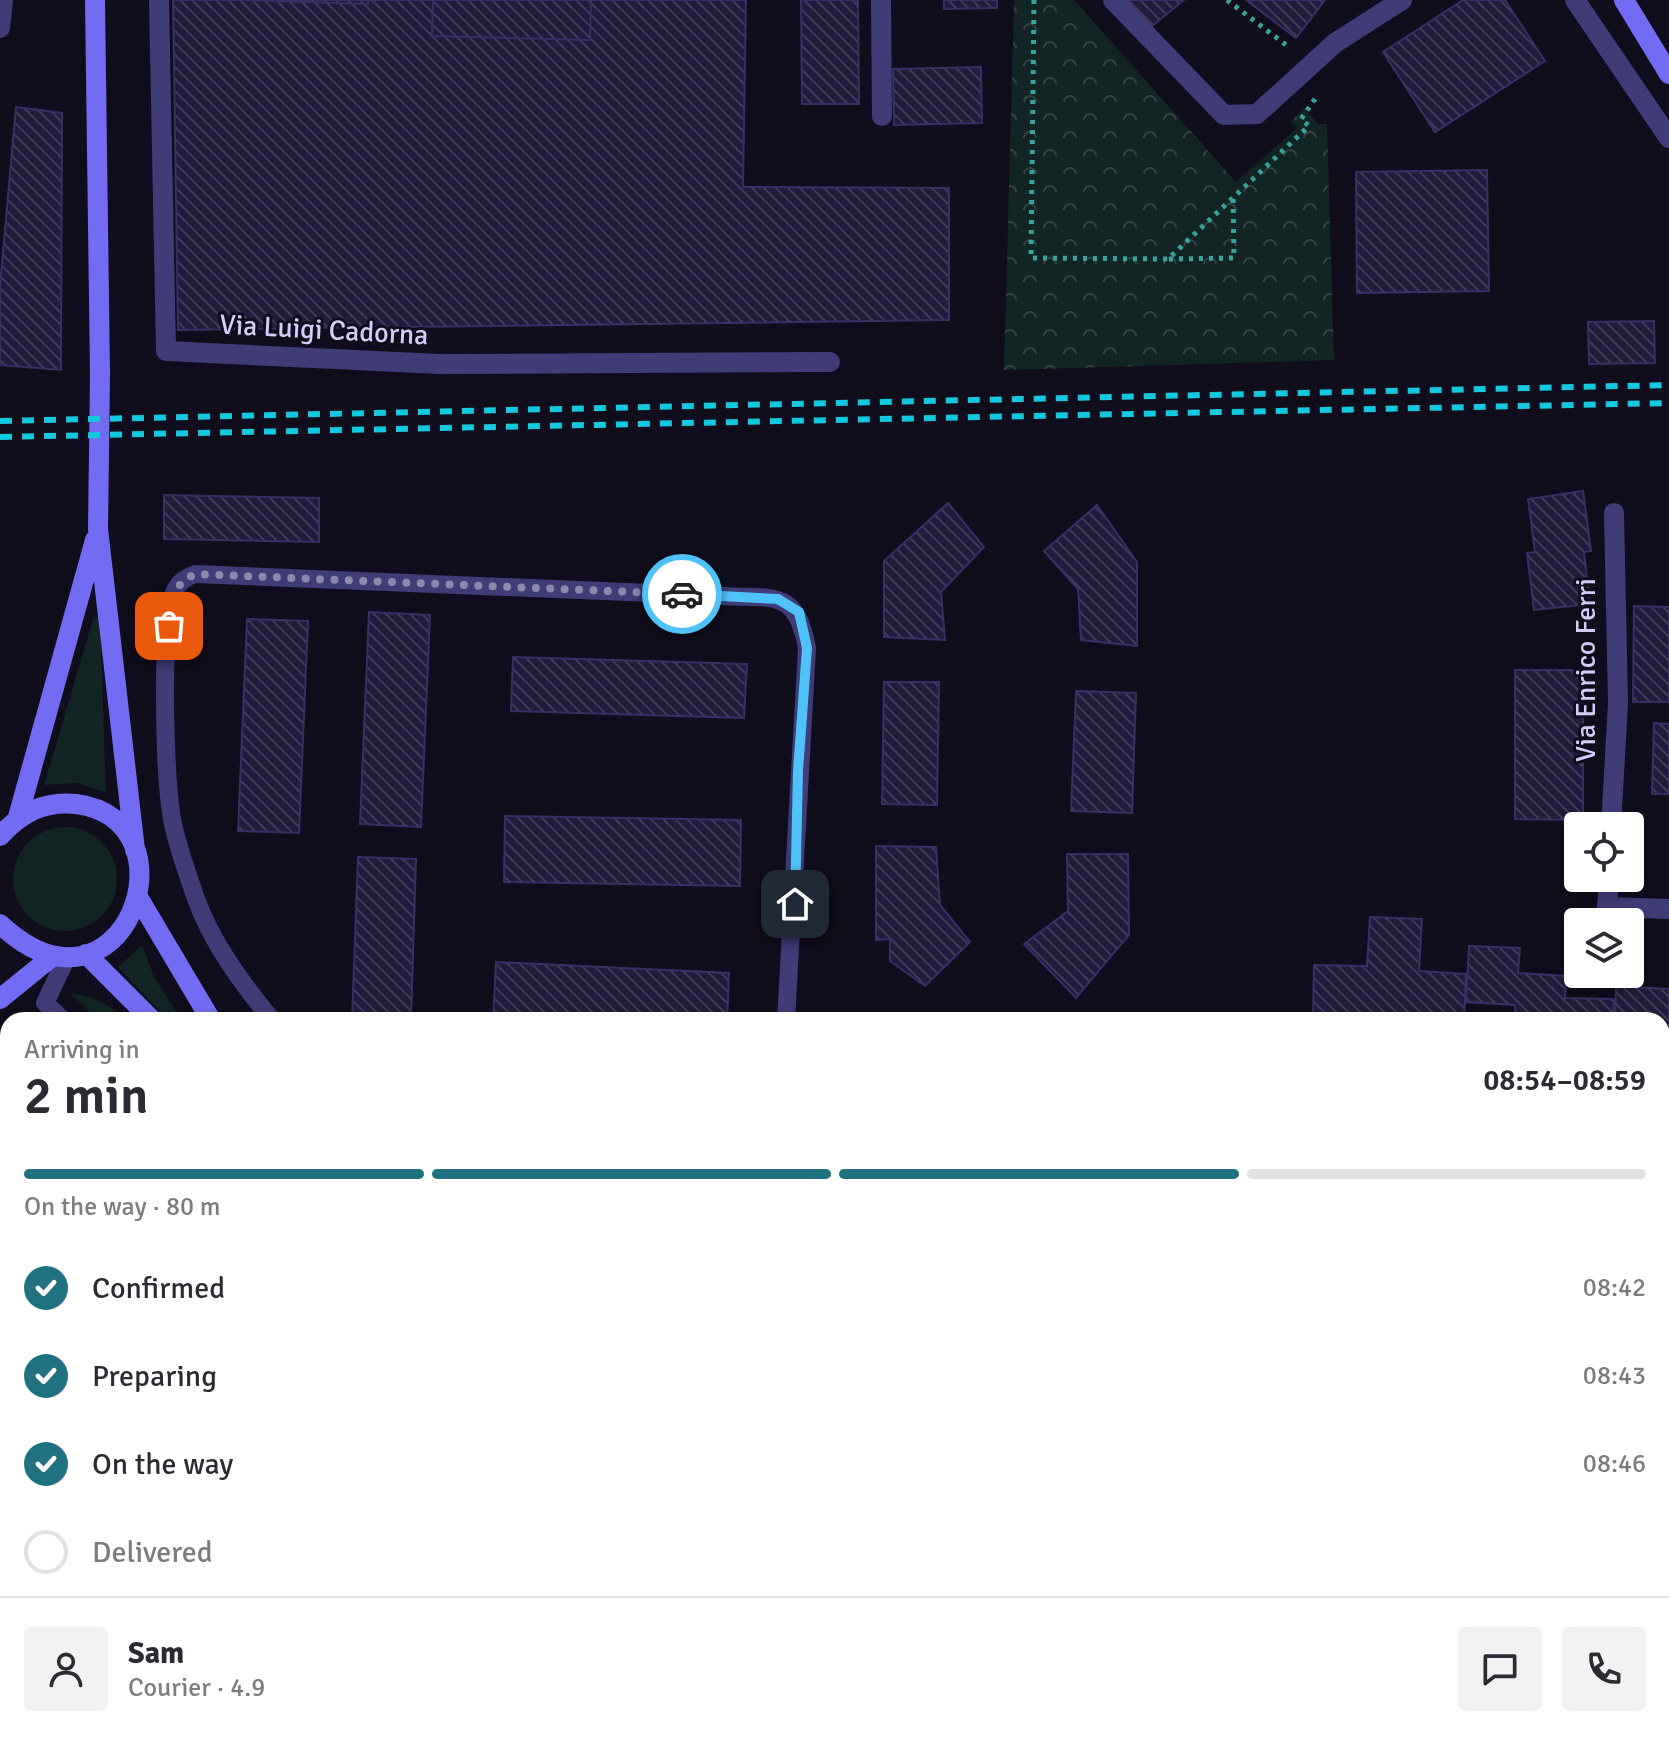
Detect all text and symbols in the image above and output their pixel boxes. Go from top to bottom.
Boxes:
street label: Via Luigi Cadorna [219,308,429,352]
courier [642,554,722,634]
icon: car [660,572,704,616]
street label: Via Enrico Ferri [1569,578,1603,762]
pin [135,592,203,660]
icon: bag [147,604,191,648]
map controls [1564,812,1644,988]
button: locate [1564,812,1644,892]
pin [761,870,829,938]
icon: home [773,882,817,926]
button: layers [1564,908,1644,988]
text: Arriving in [24,1034,140,1066]
text: 08:54–08:59 [1483,1062,1646,1099]
text: 2 min [24,1064,149,1128]
text: On the way · 80 m [24,1191,220,1223]
icon: check [24,1266,68,1310]
text: Confirmed [92,1270,225,1307]
text: 08:42 [1583,1272,1646,1304]
icon: check [24,1354,68,1398]
text: Preparing [92,1358,217,1395]
text: 08:43 [1583,1360,1646,1392]
icon: check [24,1442,68,1486]
text: On the way [92,1446,233,1483]
text: 08:46 [1583,1448,1646,1480]
text: Delivered [92,1534,213,1571]
button: person [24,1627,108,1711]
button: chat [1458,1627,1542,1711]
button: phone [1562,1627,1646,1711]
text: Sam [128,1635,184,1672]
text: Courier · 4.9 [128,1672,265,1704]

